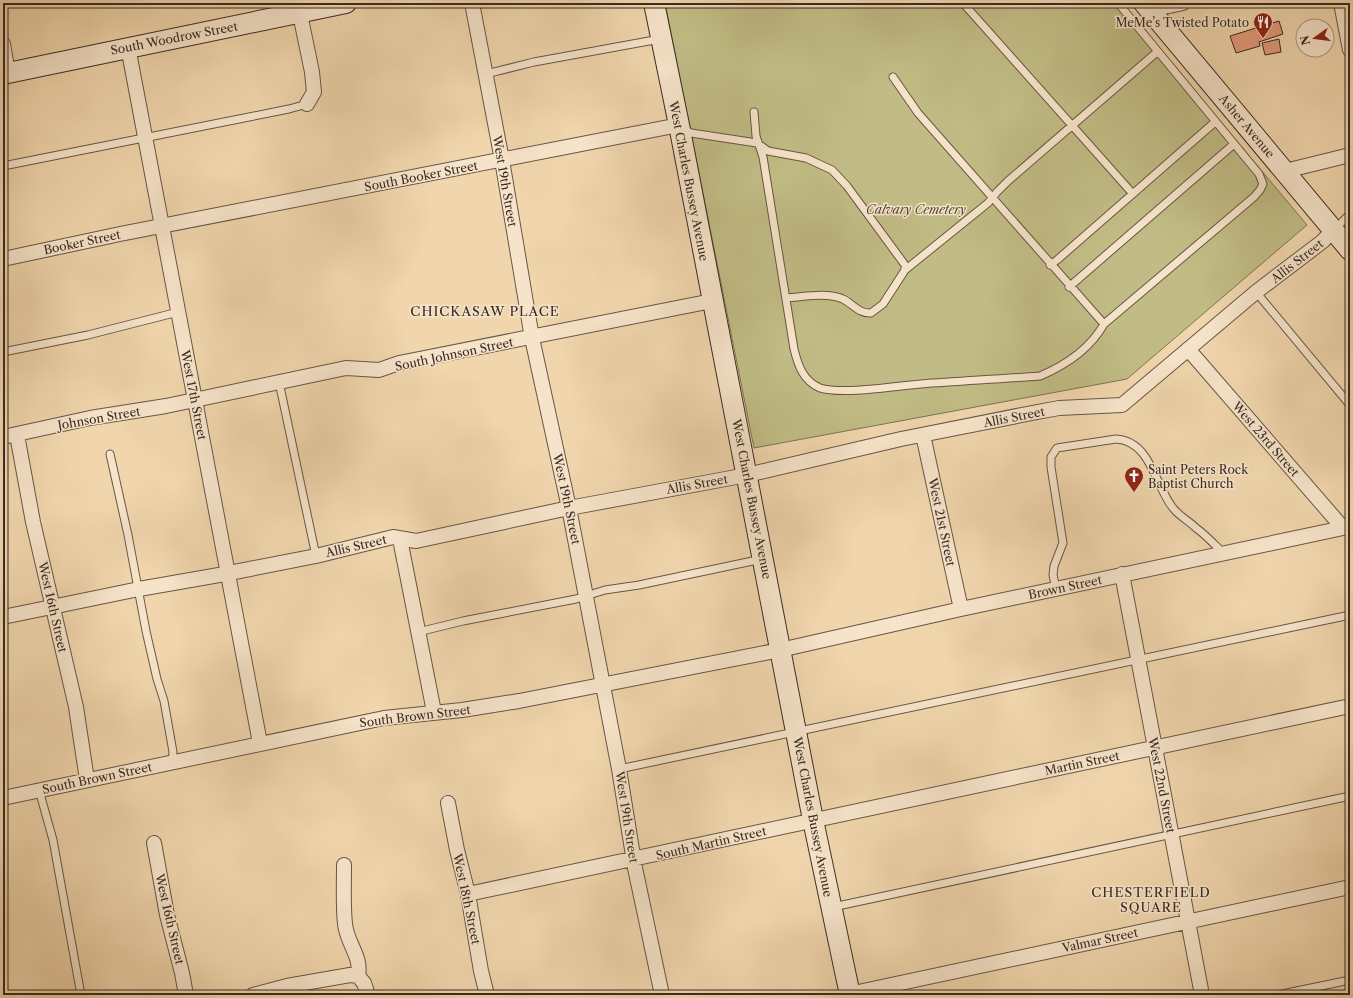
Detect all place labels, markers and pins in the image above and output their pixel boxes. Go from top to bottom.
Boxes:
restaurant icon: MeMe’s Twisted Potato [1252,11,1274,39]
place label: MeMe’s Twisted Potato [1115,15,1249,30]
place label: Saint Peters Rock Baptist Church [1148,462,1249,491]
church icon: Saint Peters Rock Baptist Church [1123,465,1145,493]

